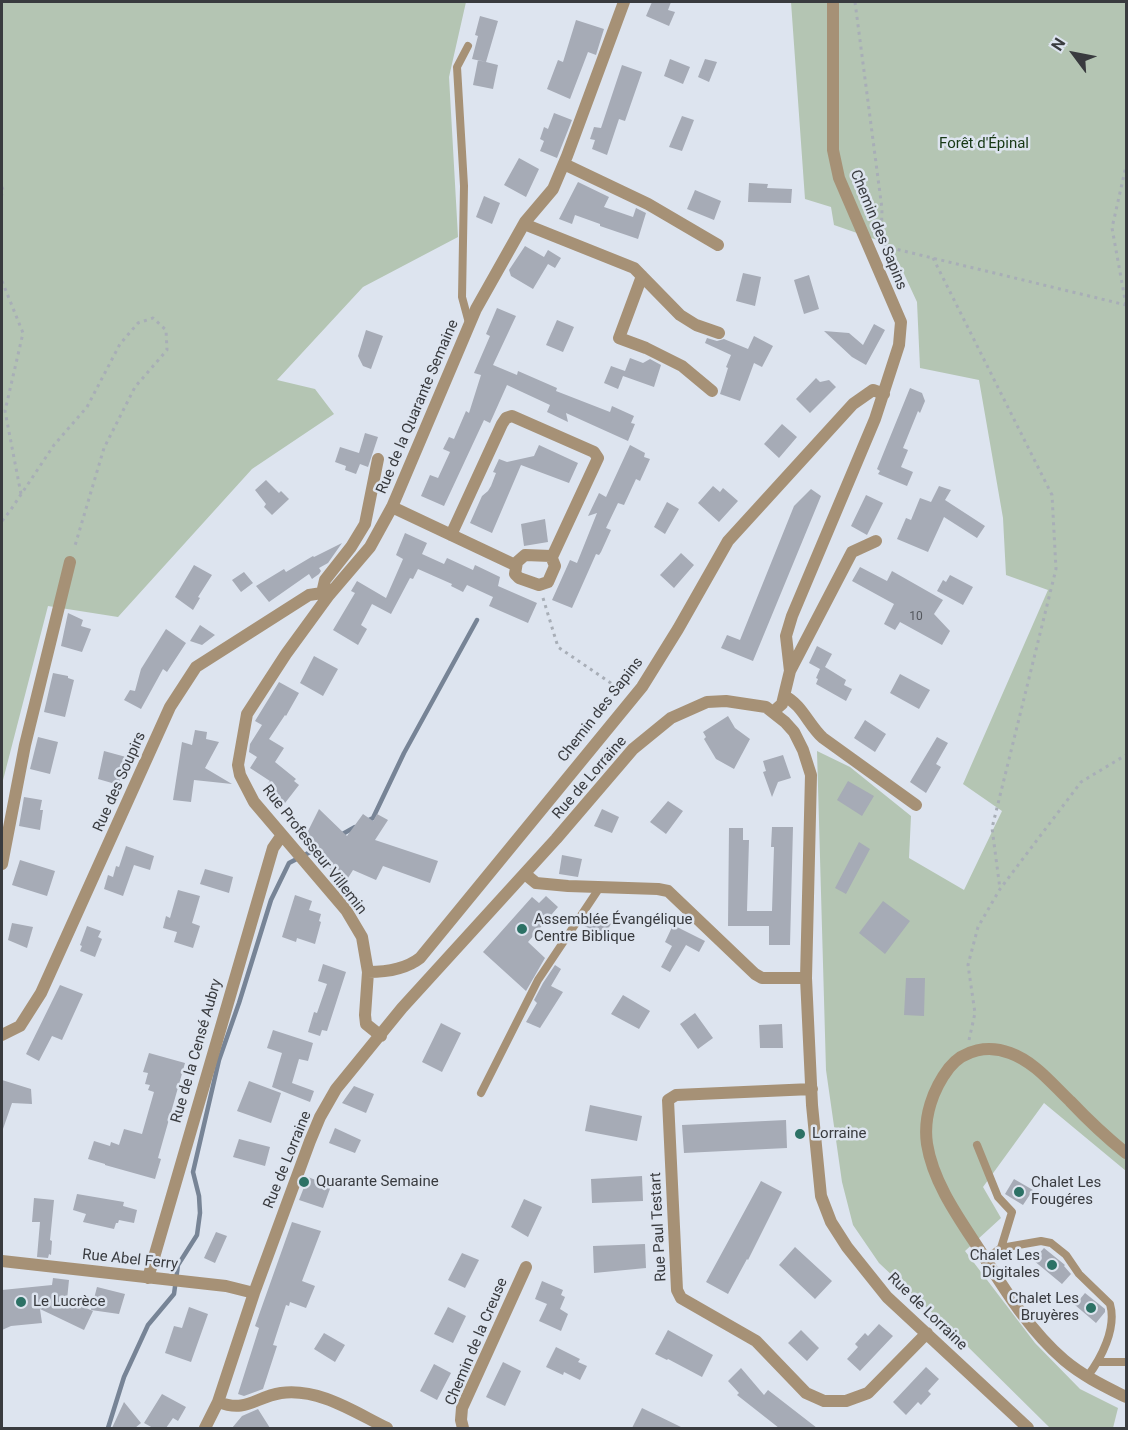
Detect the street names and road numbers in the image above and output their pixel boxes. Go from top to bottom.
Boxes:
street label: Chemin des Sapins [846,167,910,293]
street label: Rue de la Quarante Semaine [373,317,463,497]
street label: Chemin des Sapins [555,654,647,766]
street label: Rue des Soupirs [90,729,150,835]
street label: Rue de Lorraine [549,733,631,823]
street label: Rue Professeur Villemin [258,782,370,918]
street label: Rue de la Censé Aubry [168,977,226,1125]
street label: Rue de Lorraine [260,1108,316,1212]
street label: Rue Paul Testart [647,1172,671,1282]
street label: Rue Abel Ferry [81,1246,179,1274]
street label: Rue de Lorraine [883,1269,971,1355]
street label: Chemin de la Creuse [442,1275,512,1409]

